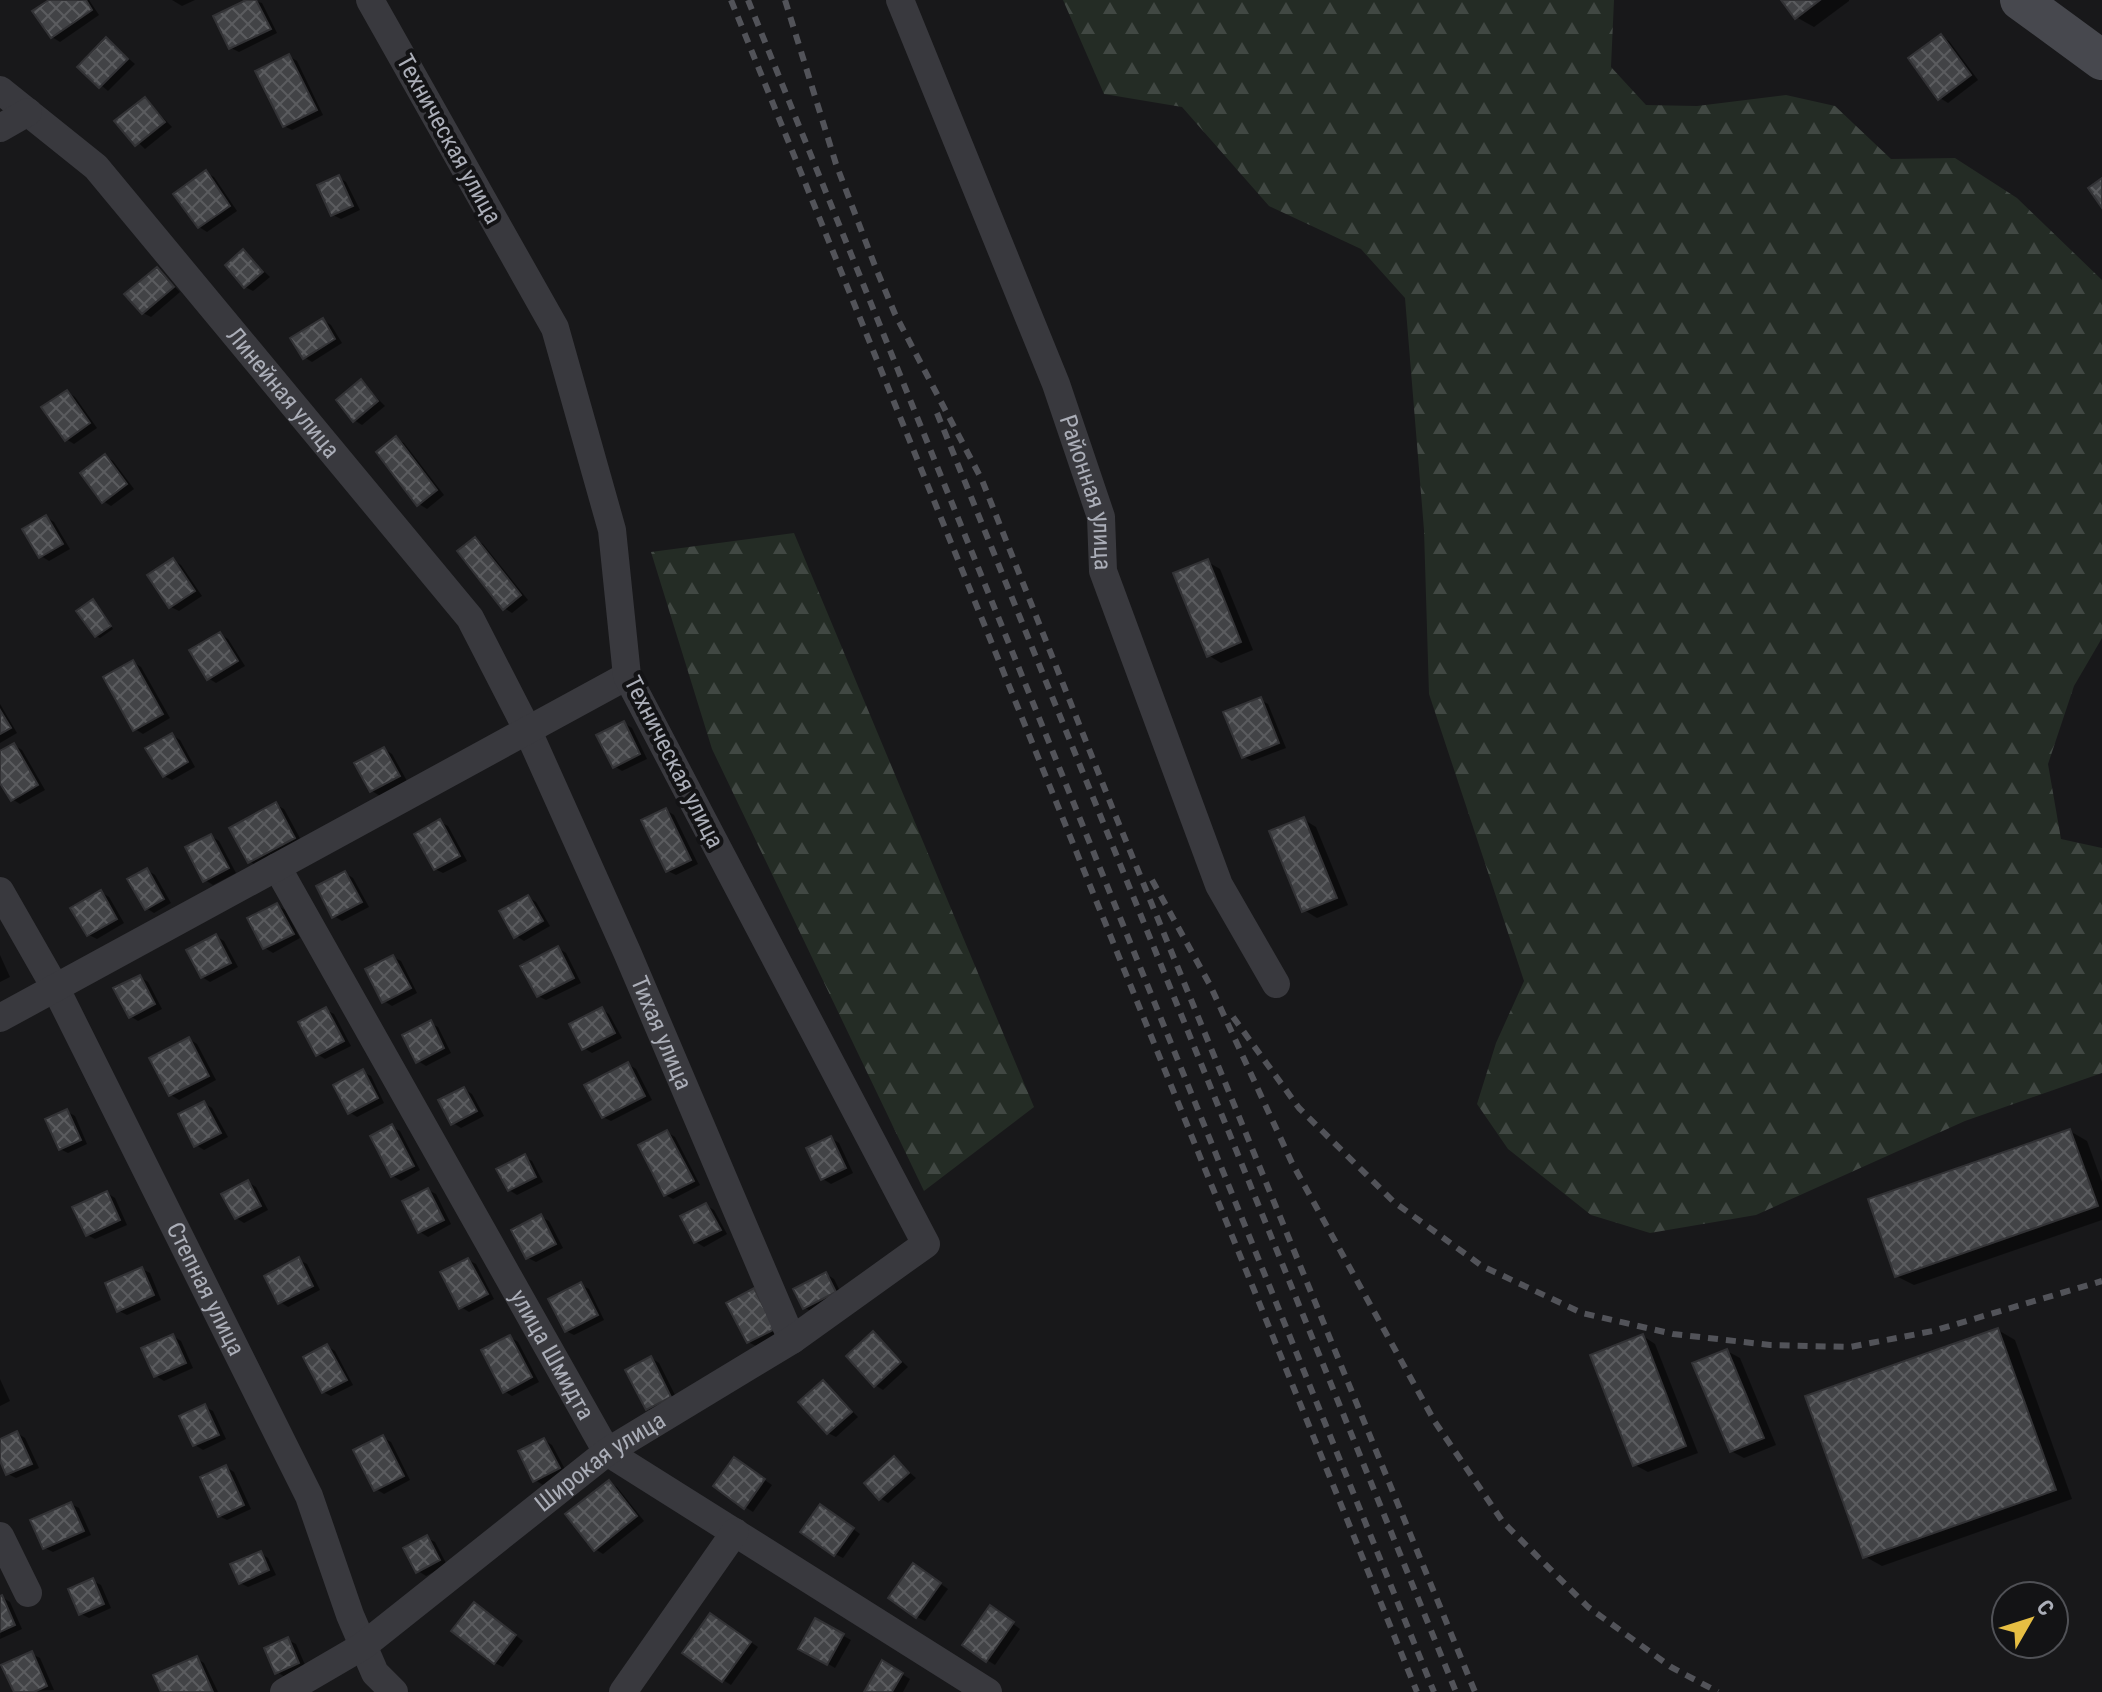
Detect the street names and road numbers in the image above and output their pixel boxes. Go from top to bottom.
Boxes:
street label: Техническая улица [391,49,507,229]
street label: Линейная улица [221,321,345,464]
street label: Районная улица [1053,411,1117,571]
street label: Техническая улица [618,671,730,853]
street label: Тихая улица [625,972,698,1094]
street label: Степная улица [161,1218,251,1360]
street label: улица Шмидта [504,1285,600,1425]
street label: Широкая улица [529,1406,671,1518]

